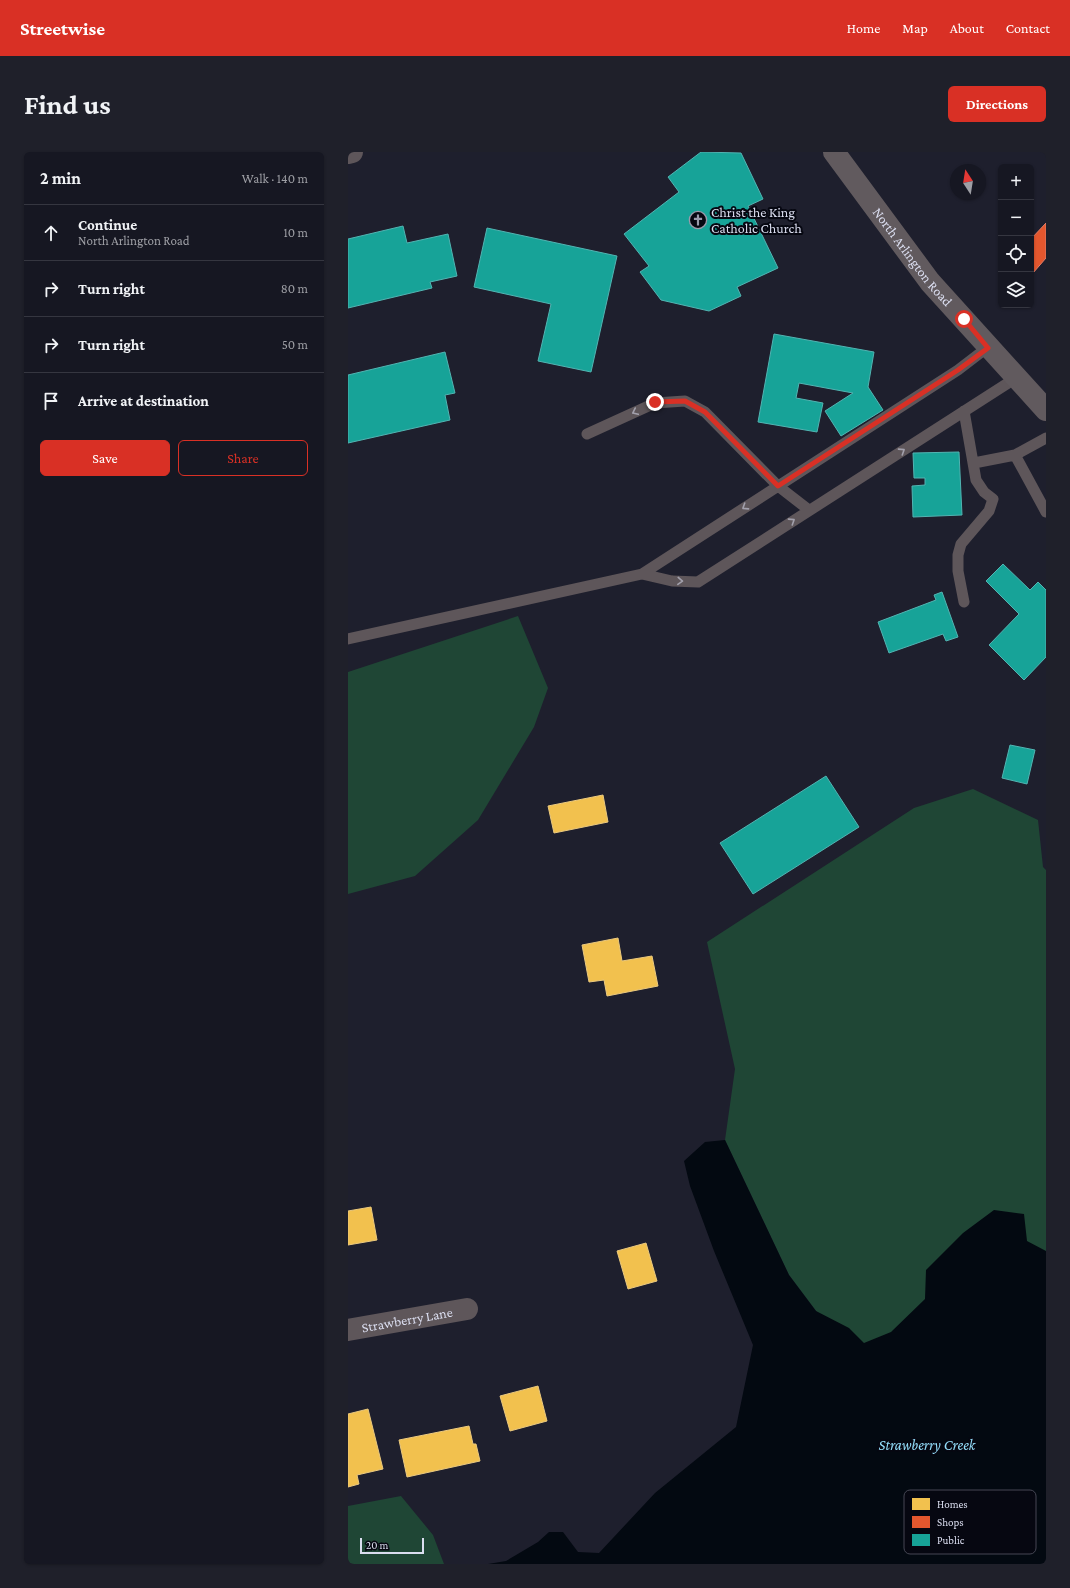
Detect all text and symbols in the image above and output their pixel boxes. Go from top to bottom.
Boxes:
text: Streetwise [20,18,105,39]
text: Home [847,20,880,36]
text: Map [902,20,928,36]
text: About [950,20,984,36]
text: Contact [1006,20,1050,36]
button: Directions [948,86,1046,122]
text: Find us [24,89,111,120]
north arrow [950,164,986,200]
map controls [998,164,1034,308]
button: + [998,164,1034,200]
text: 2 min [40,169,81,188]
text: Walk · 140 m [242,171,308,186]
button: − [998,200,1034,236]
place label: Christ the King Catholic Church [711,204,802,236]
street label: North Arlington Road [870,204,956,310]
church icon: Christ the King Catholic Church [688,210,708,230]
text: Continue [78,217,137,233]
icon: ahead [40,222,62,244]
text: 10 m [283,225,308,240]
text: North Arlington Road [78,233,190,248]
button: locate [998,236,1034,272]
button: layers [998,272,1034,308]
icon: right [40,278,62,300]
text: Turn right [78,281,145,297]
text: 80 m [281,281,308,296]
route start [955,310,973,328]
icon: right [40,334,62,356]
text: Turn right [78,337,145,353]
text: 50 m [282,337,308,352]
icon: arrive [40,390,62,412]
text: Arrive at destination [78,393,209,409]
route end [646,393,664,411]
one-way arrow [632,407,639,415]
button: Save [40,440,170,476]
button: Share [178,440,308,476]
one-way arrow [898,448,905,456]
one-way arrow [742,502,749,510]
one-way arrow [788,519,795,526]
one-way arrow [677,577,683,585]
street label: Strawberry Lane [360,1304,454,1335]
water label: Strawberry Creek [879,1437,977,1454]
legend [904,1490,1036,1554]
text: Homes [937,1498,968,1510]
text: Shops [937,1516,964,1529]
text: Public [937,1534,965,1546]
scale bar [360,1536,424,1555]
text: 20 m [366,1539,388,1551]

